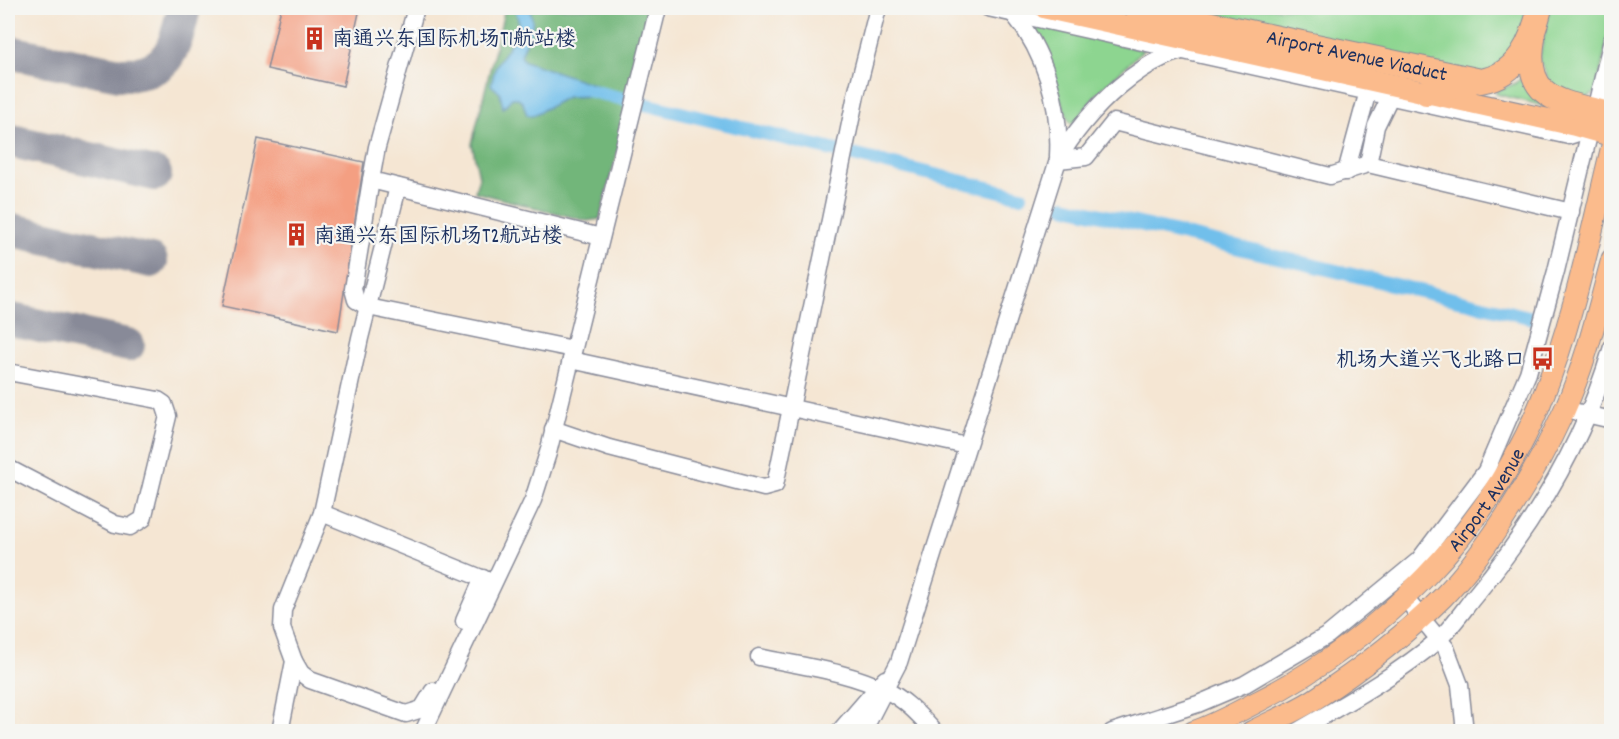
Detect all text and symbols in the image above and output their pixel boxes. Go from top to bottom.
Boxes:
street label: Airport Avenue Viaduct [1263,24,1450,91]
building icon: 南通兴东国际机场T1航站楼 [301,25,327,51]
place label: 南通兴东国际机场T1航站楼 [332,26,576,56]
building icon: 南通兴东国际机场T2航站楼 [283,222,309,248]
place label: 南通兴东国际机场T2航站楼 [314,223,563,253]
bus stop icon: 机场大道兴飞北路口 [1530,346,1556,372]
place label: 机场大道兴飞北路口 [1336,347,1525,377]
street label: Airport Avenue [1442,444,1534,560]

